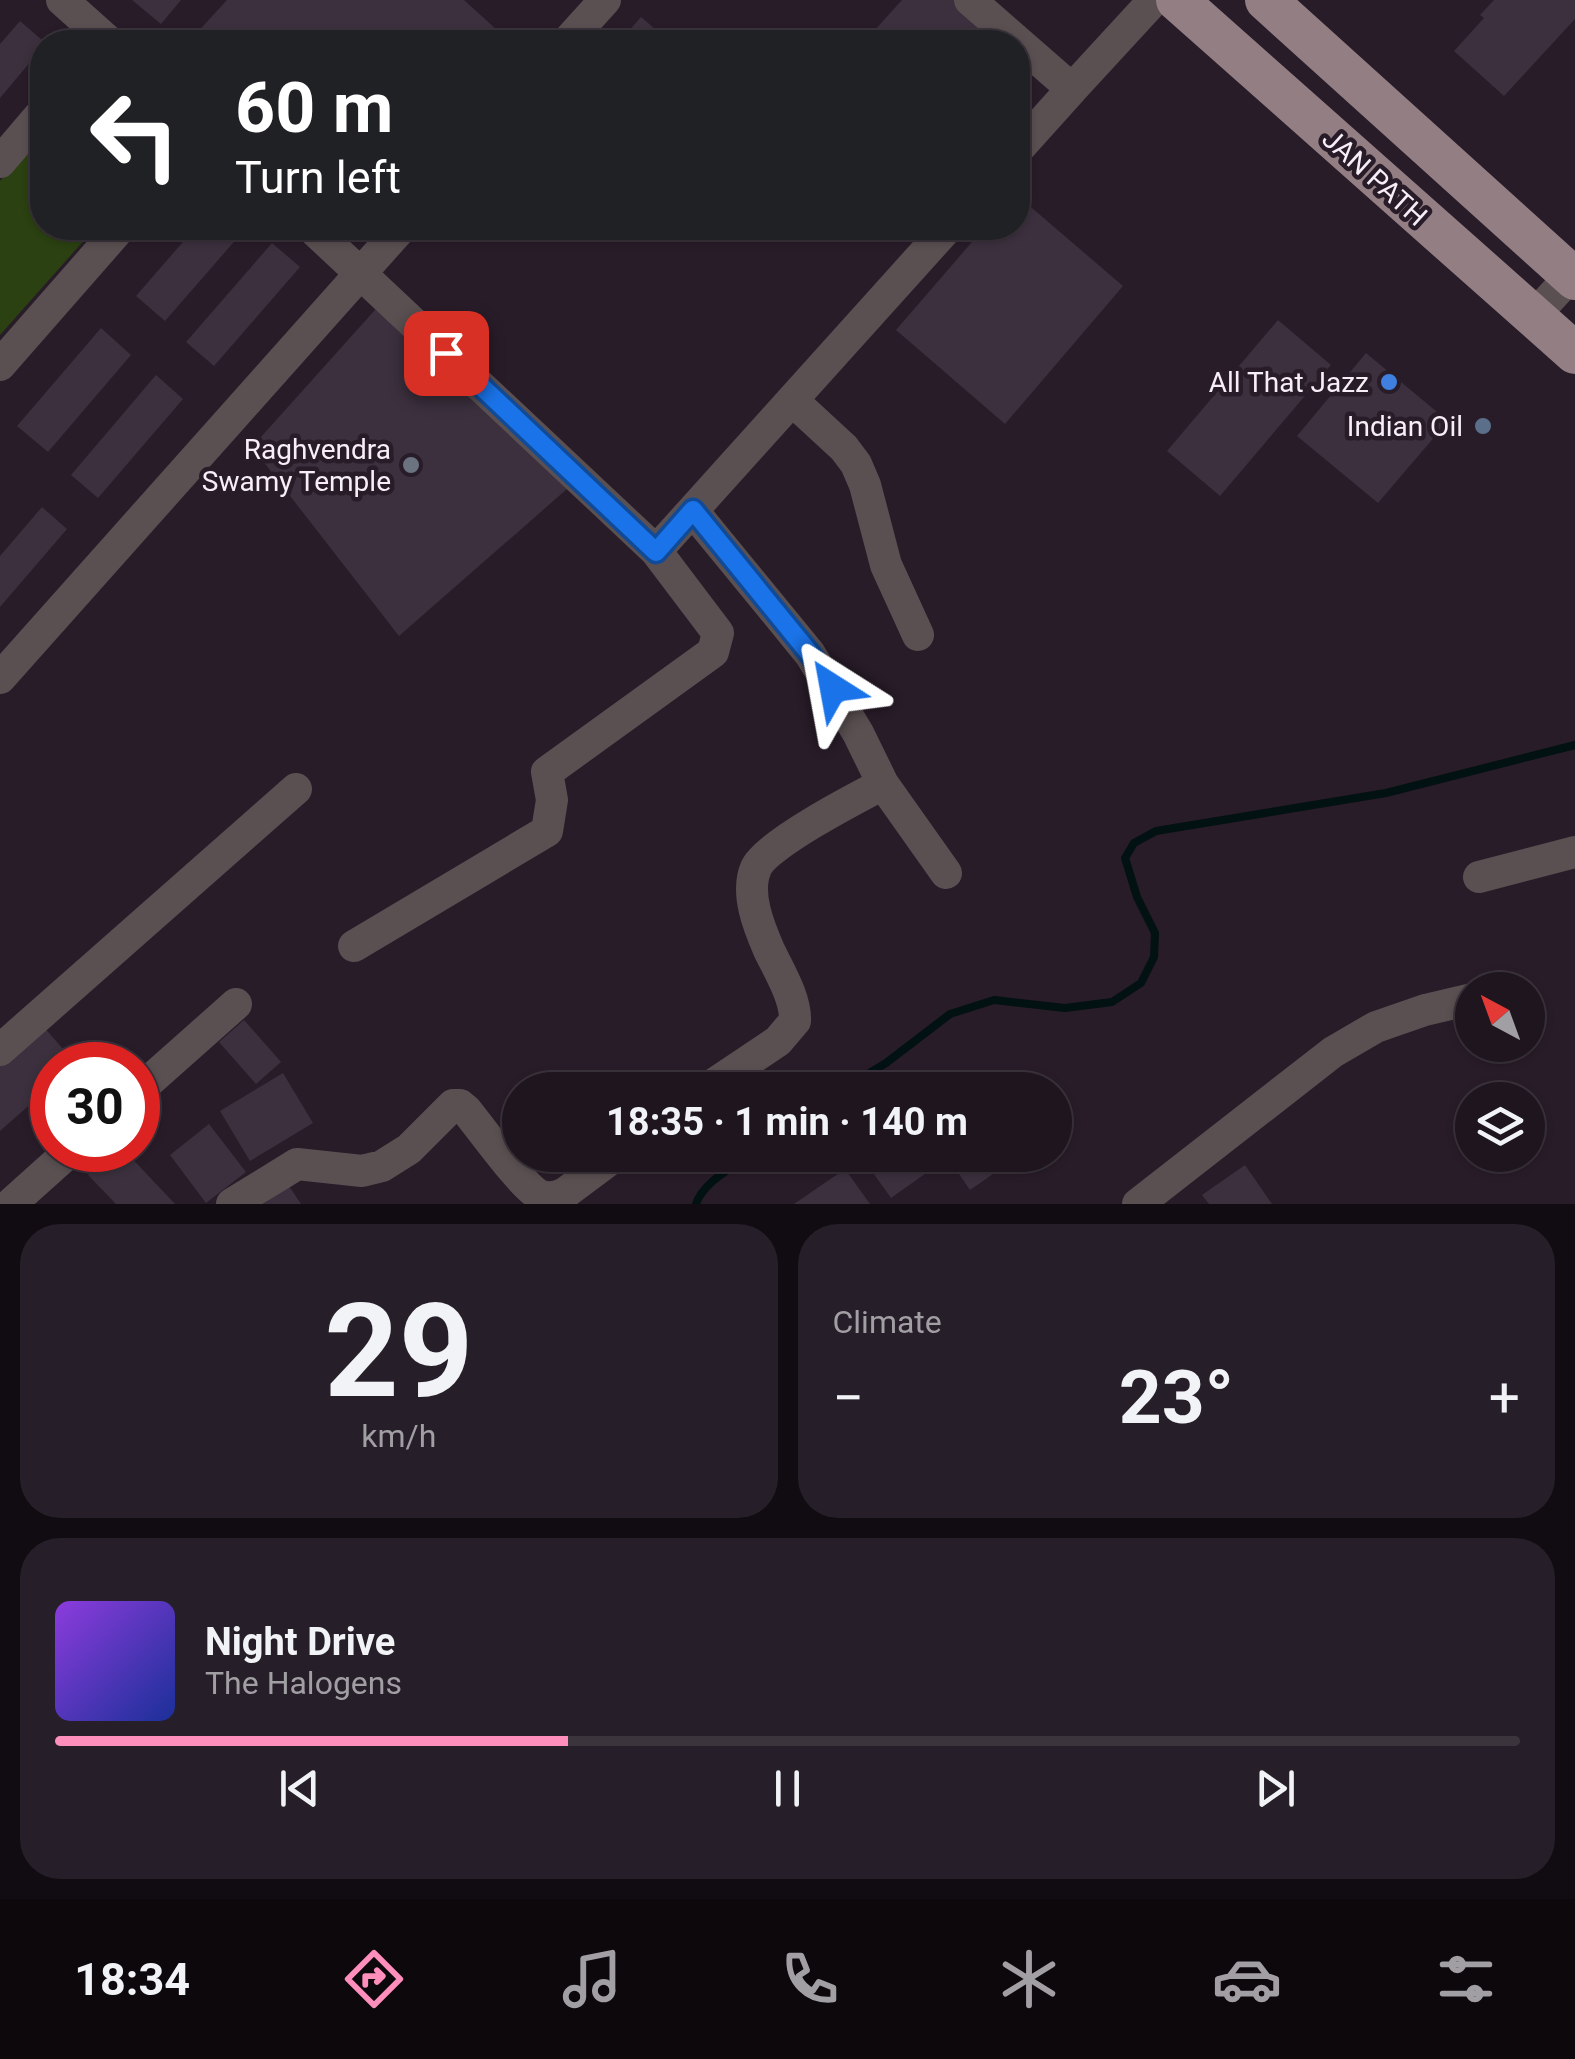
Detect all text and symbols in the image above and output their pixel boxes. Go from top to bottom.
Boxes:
text: 60 m [235,67,393,149]
icon: left [70,70,200,200]
street label: JAN PATH [1316,122,1434,233]
text: Turn left [235,151,401,204]
pin [404,311,489,396]
icon: arrive [419,326,474,381]
place label: All That Jazz [1209,366,1369,399]
marker: All That Jazz [1378,371,1400,393]
place label: Indian Oil [1347,410,1463,443]
marker: Indian Oil [1472,415,1494,437]
place label: Raghvendra Swamy Temple [202,433,391,498]
marker: Raghvendra Swamy Temple [400,454,422,476]
position arrow [781,636,885,740]
north arrow [1455,972,1545,1062]
map controls [1455,972,1545,1172]
speed limit sign: 30 [30,1042,160,1172]
button: layers [1455,1082,1545,1172]
text: 18:35 · 1 min · 140 m [606,1100,968,1144]
text: 29 [324,1275,473,1428]
text: Climate [833,1303,942,1341]
text: 23° [1119,1353,1234,1441]
text: − [833,1366,864,1430]
text: + [1489,1366,1520,1430]
text: km/h [361,1417,436,1455]
text: Night Drive [205,1620,395,1664]
text: The Halogens [205,1664,402,1702]
icon: previous [272,1761,327,1816]
icon: pause [760,1761,815,1816]
icon: next [1248,1761,1303,1816]
icon: directions [339,1944,409,2014]
icon: music [557,1944,627,2014]
icon: phone [775,1944,845,2014]
icon: climate [994,1944,1064,2014]
icon: car [1212,1944,1282,2014]
icon: filters [1431,1944,1501,2014]
text: 18:34 [74,1953,190,2006]

